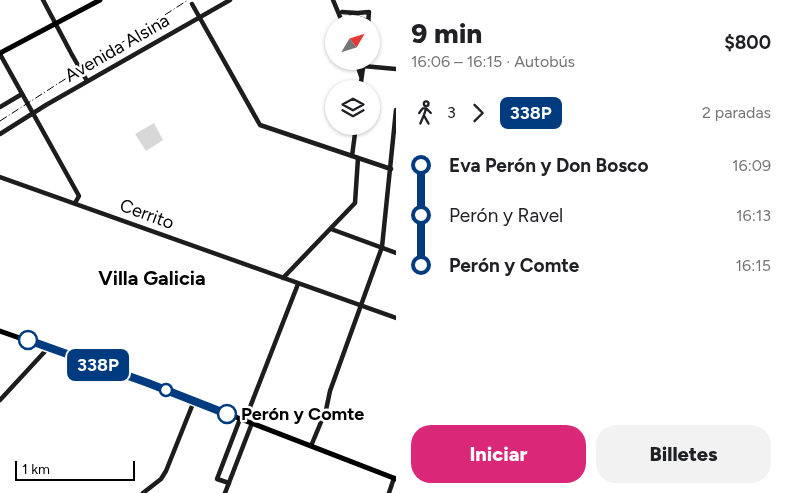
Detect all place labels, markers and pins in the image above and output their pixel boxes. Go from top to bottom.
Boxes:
unlabelled marker [18,330,38,350]
unlabelled marker [159,383,173,397]
place label: Perón y Comte [241,403,364,425]
marker: Perón y Comte [217,404,237,424]

